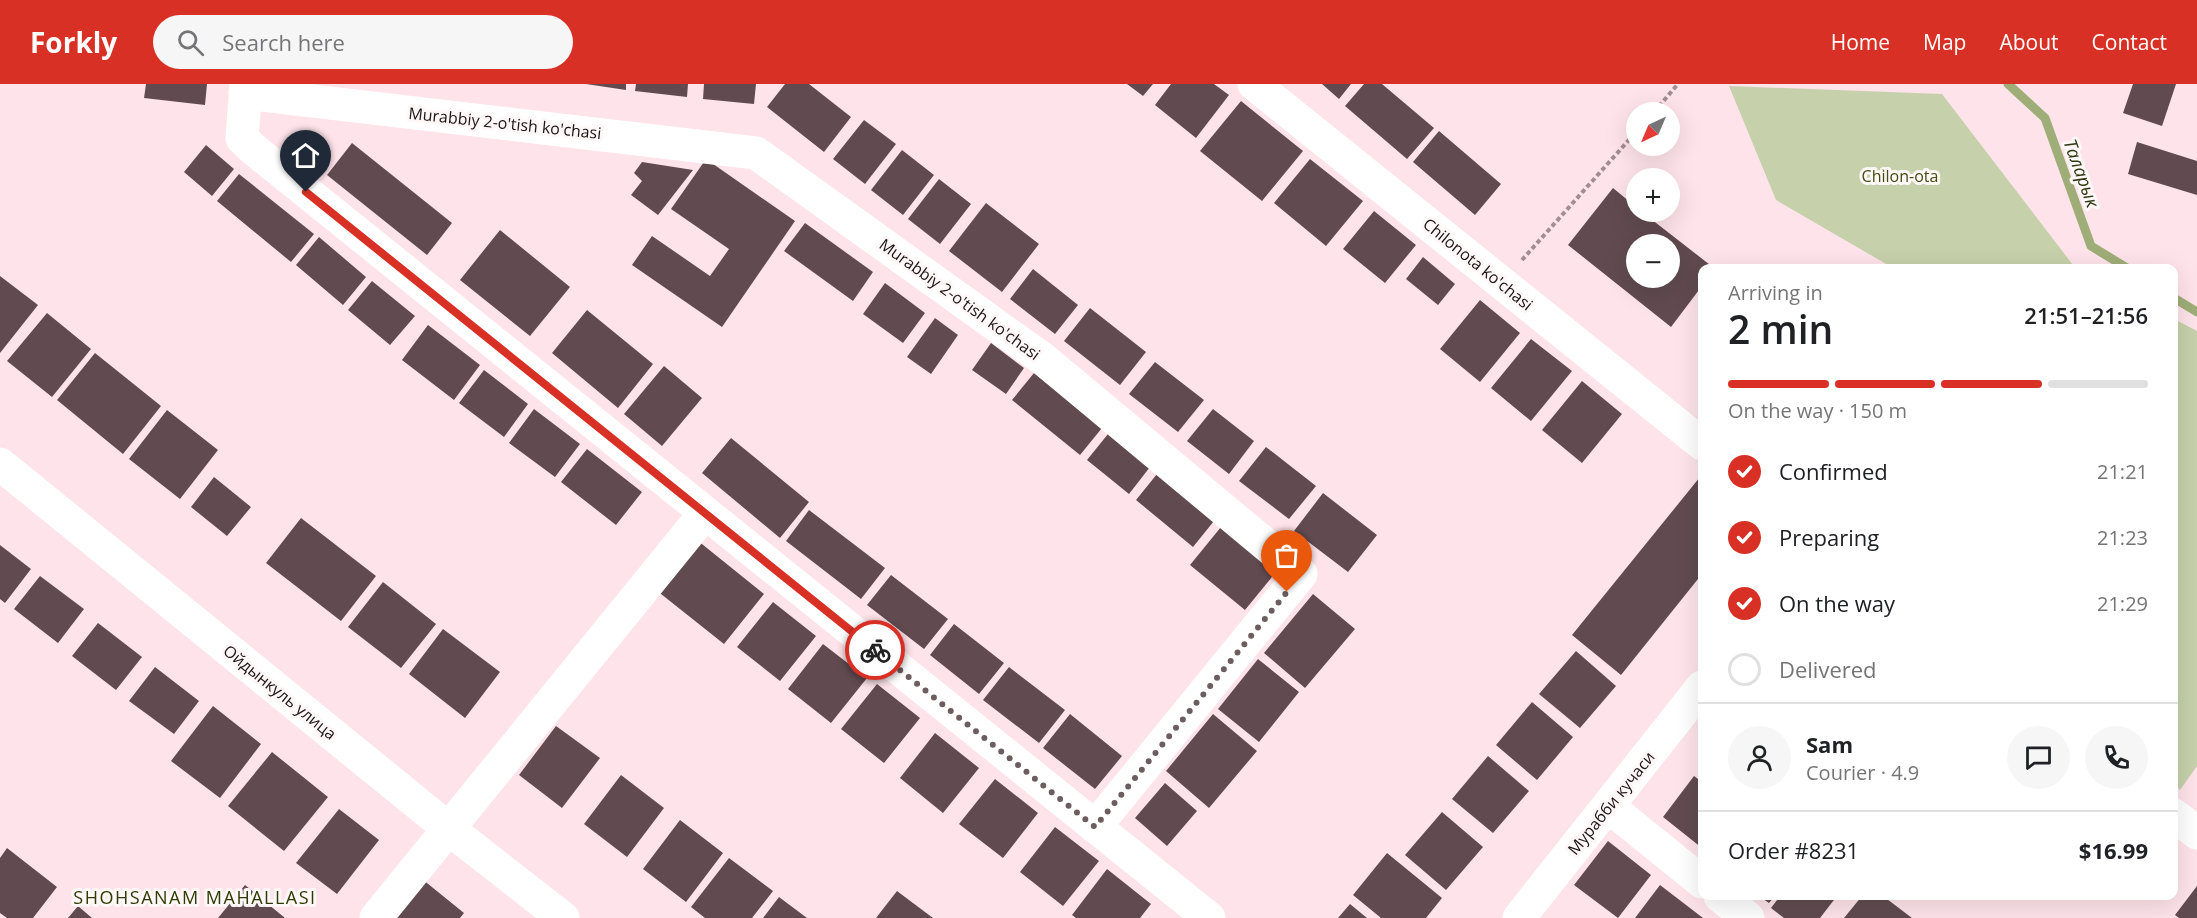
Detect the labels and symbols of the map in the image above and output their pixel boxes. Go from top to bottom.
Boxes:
street label: Murabbiy 2-o'tish ko'chasi [407,102,603,144]
north arrow [1626,102,1680,156]
pin [280,130,331,192]
water label: Таларык [2059,136,2106,212]
park label: Chilon-ota [1862,165,1938,187]
street label: Chilonota ko'chasi [1418,213,1538,315]
street label: Murabbiy 2-o'tish ko'chasi [875,233,1045,365]
pin [1261,530,1312,592]
courier [845,620,905,680]
street label: Ойдынкуль улица [219,640,341,744]
street label: Мурабби кучаси [1562,747,1660,859]
district label: SHOHSANAM MAHALLASI [73,885,317,909]

